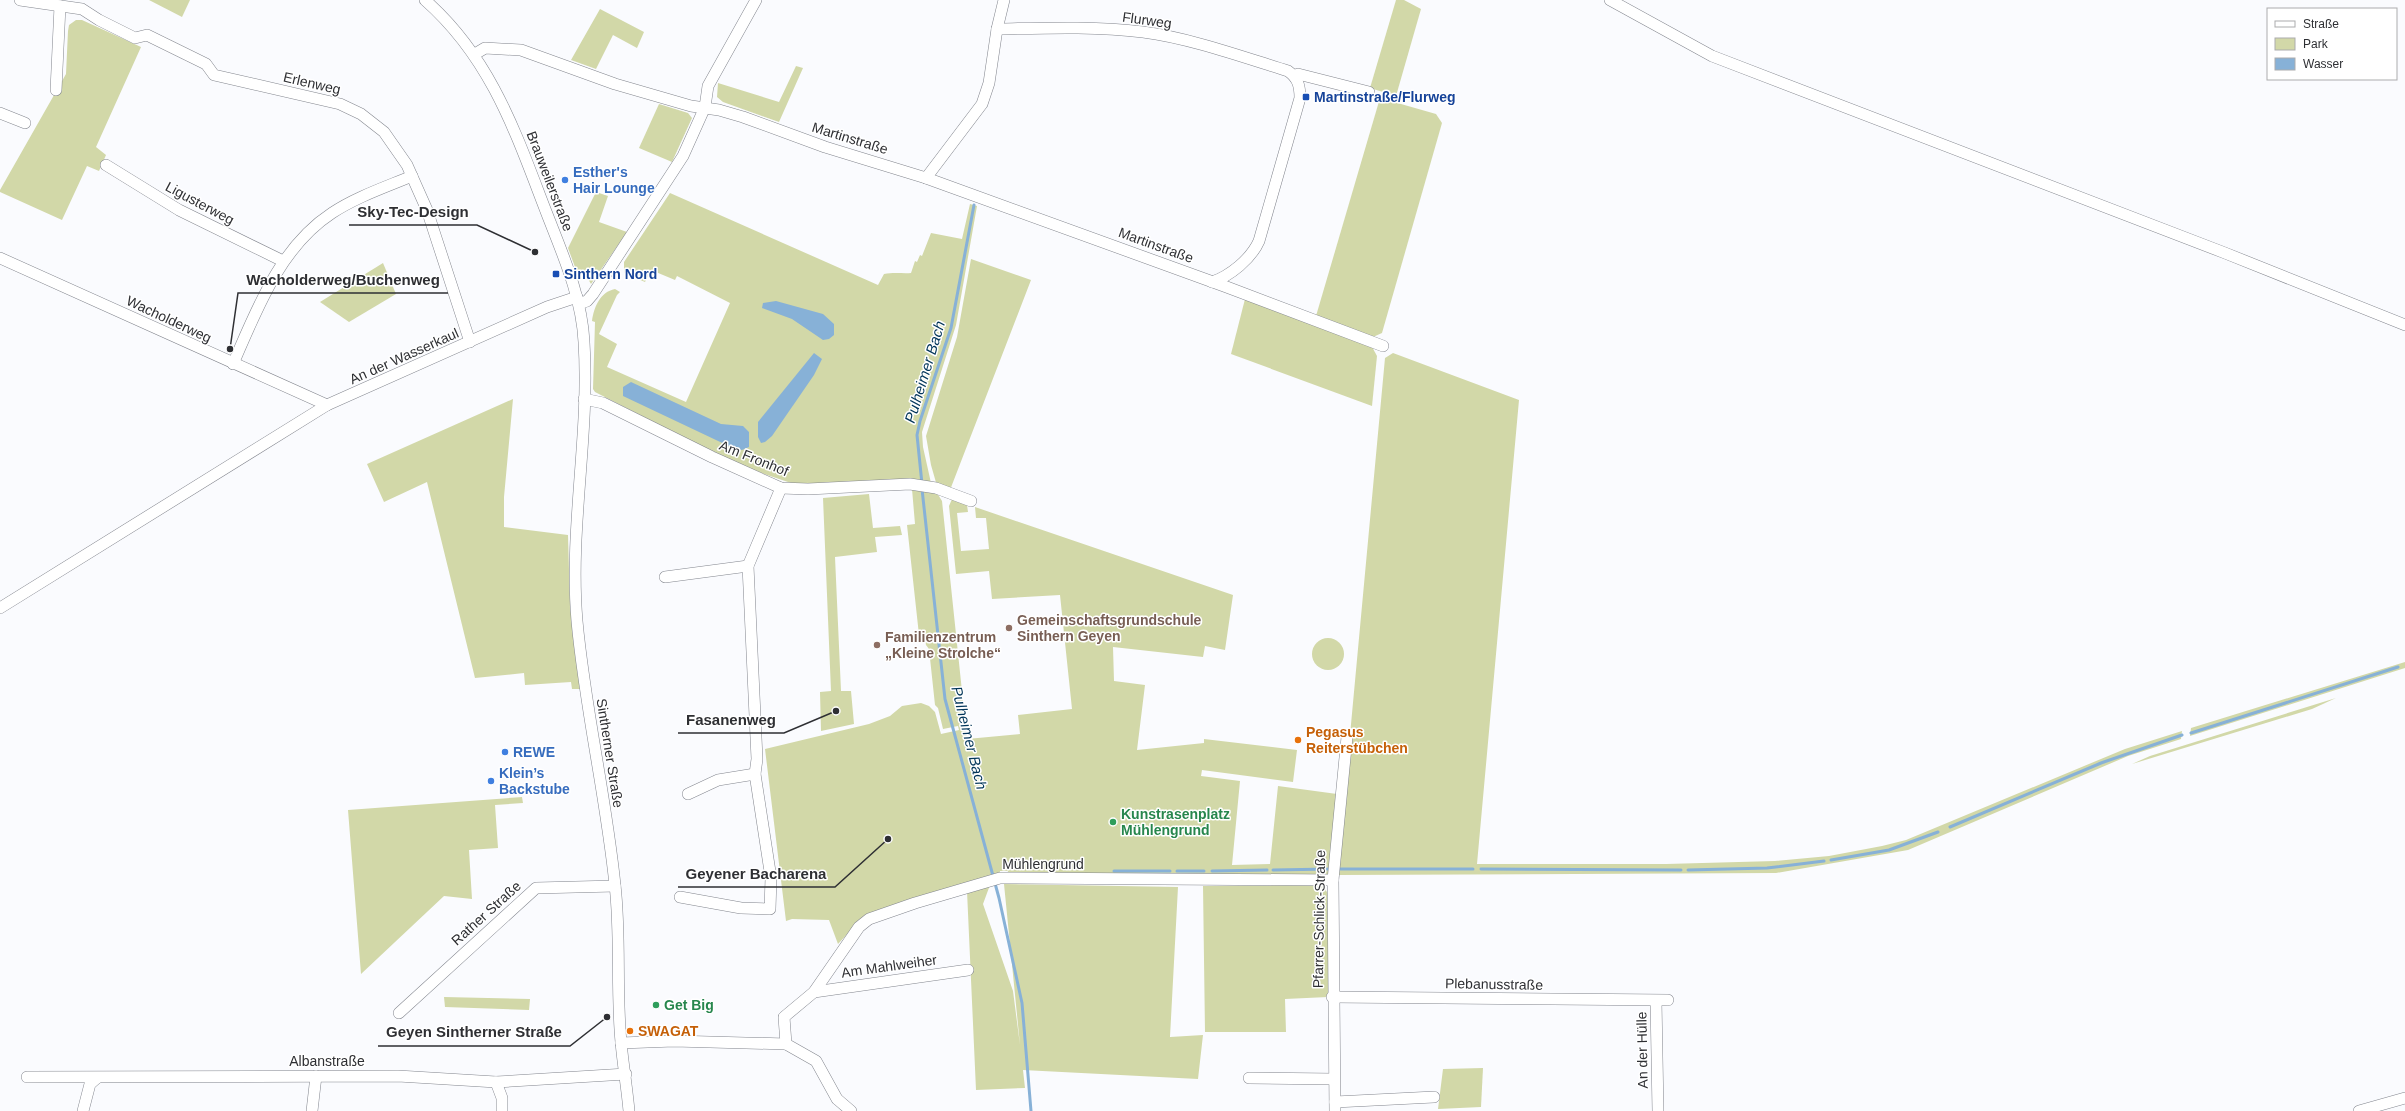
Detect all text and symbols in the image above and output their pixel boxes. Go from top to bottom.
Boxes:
legend [2267,8,2397,80]
street label: Flurweg [1121,9,1173,31]
text: Straße [2303,17,2339,31]
text: Park [2303,37,2329,51]
text: Wasser [2303,57,2343,71]
street label: Erlenweg [282,69,342,97]
place label: Martinstraße/Flurweg [1314,89,1456,105]
marker: Martinstraße/Flurweg [1301,92,1311,102]
street label: Martinstraße [810,119,890,157]
street label: Brauweilerstraße [524,129,577,233]
place label: Esther's Hair Lounge [573,164,655,196]
marker: Esther's Hair Lounge [560,175,570,185]
street label: Ligusterweg [163,178,237,228]
callout: Sky-Tec-Design [349,198,477,225]
text: Sky-Tec-Design [357,203,469,220]
street label: Martinstraße [1116,224,1196,266]
callout: Wacholderweg/Buchenweg [238,266,448,293]
place label: Sinthern Nord [564,266,657,282]
marker: Sinthern Nord [551,269,561,279]
text: Wacholderweg/Buchenweg [246,271,440,288]
street label: Wacholderweg [124,292,214,346]
water label: Pulheimer Bach [901,319,948,425]
street label: An der Wasserkaul [347,325,461,387]
street label: Am Fronhof [717,437,791,479]
place label: Gemeinschaftsgrundschule Sinthern Geyen [1017,612,1202,644]
marker: Gemeinschaftsgrundschule Sinthern Geyen [1004,623,1014,633]
place label: Familienzentrum „Kleine Strolche“ [885,629,1001,661]
marker: Familienzentrum „Kleine Strolche“ [872,640,882,650]
water label: Pulheimer Bach [948,684,991,791]
street label: Sintherner Straße [593,697,627,809]
callout: Fasanenweg [678,706,784,733]
text: Fasanenweg [686,711,776,728]
place label: Pegasus Reiterstübchen [1306,724,1408,756]
marker: Pegasus Reiterstübchen [1293,735,1303,745]
place label: REWE [513,744,555,760]
marker: REWE [500,747,510,757]
place label: Klein’s Backstube [499,765,570,797]
marker: Klein’s Backstube [486,776,496,786]
place label: Kunstrasenplatz Mühlengrund [1121,806,1230,838]
marker: Kunstrasenplatz Mühlengrund [1108,817,1118,827]
street label: Pfarrer-Schlick-Straße [1310,849,1328,988]
street label: Mühlengrund [1002,856,1084,872]
callout: Geyener Bacharena [678,860,835,887]
text: Geyener Bacharena [686,865,827,882]
street label: Rather Straße [448,878,524,948]
street label: Am Mahlweiher [840,951,938,981]
street label: Plebanusstraße [1445,975,1543,993]
place label: Get Big [664,997,714,1013]
marker: Get Big [651,1000,661,1010]
street label: An der Hülle [1633,1011,1651,1089]
callout: Geyen Sintherner Straße [378,1019,570,1046]
text: Geyen Sintherner Straße [386,1023,562,1040]
place label: SWAGAT [638,1023,699,1039]
marker: SWAGAT [625,1026,635,1036]
street label: Albanstraße [289,1053,365,1069]

